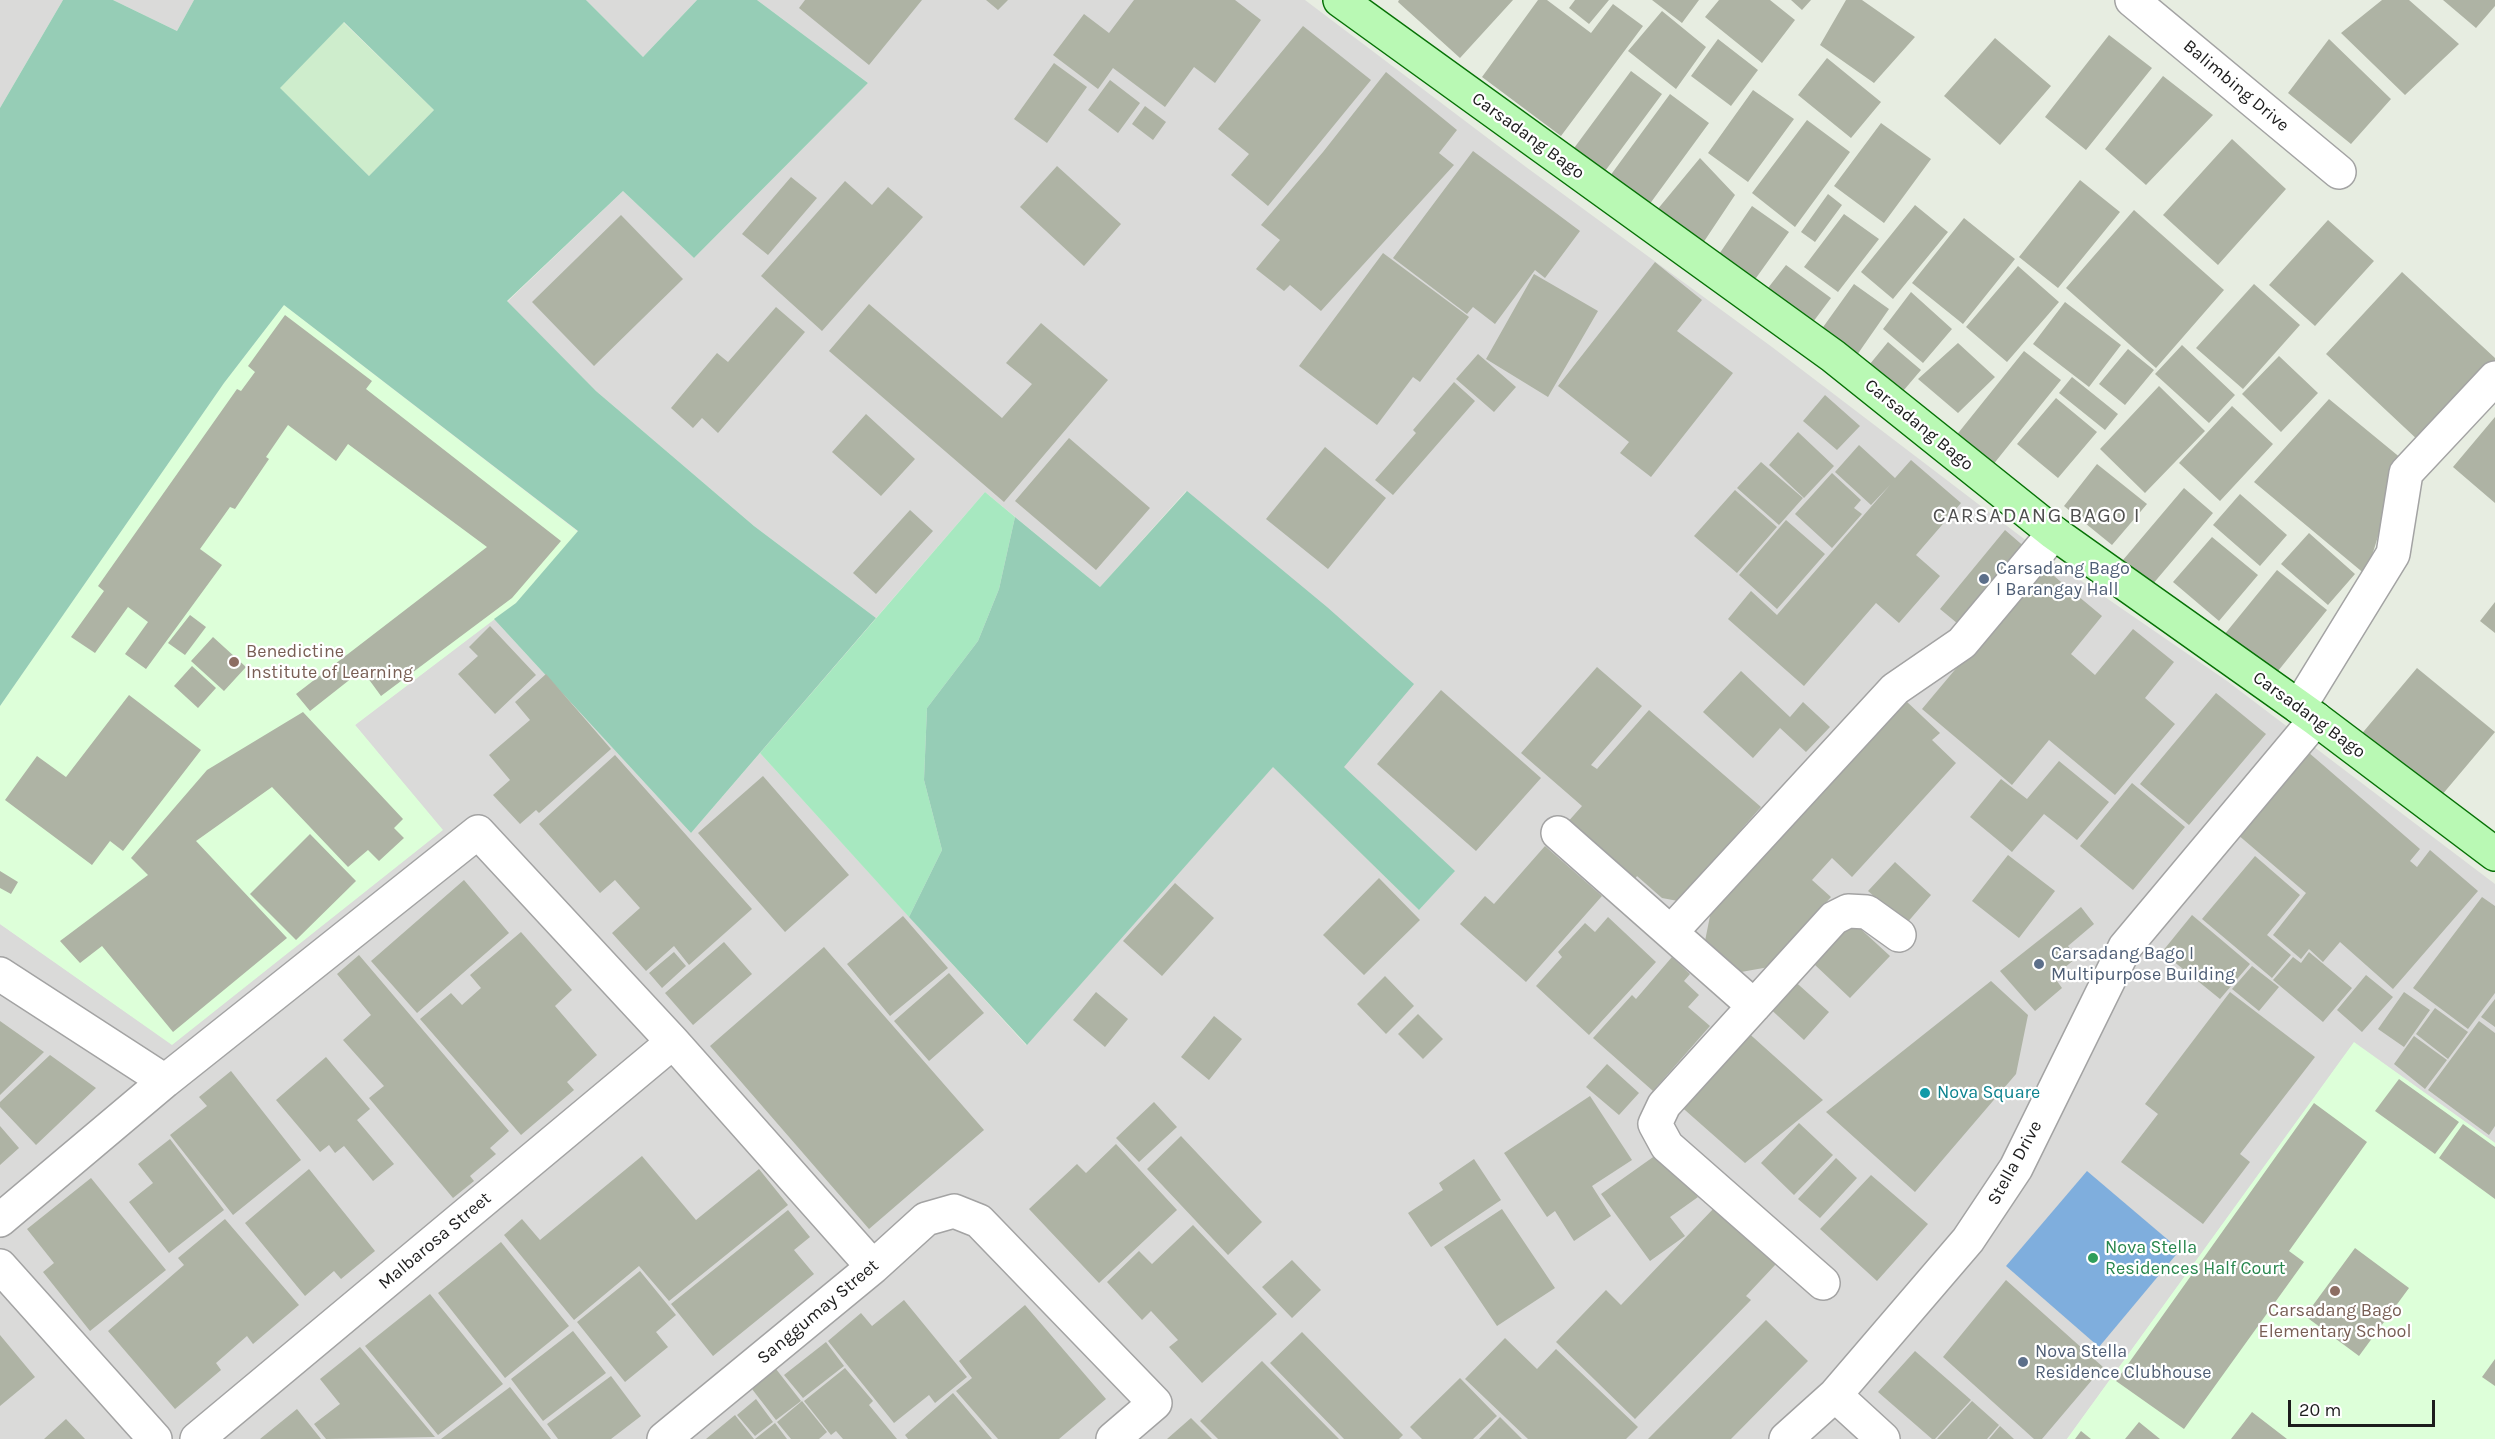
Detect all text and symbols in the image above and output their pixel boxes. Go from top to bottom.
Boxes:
street label: Balimbing Drive [2179,35,2293,137]
street label: Carsadang Bago [1468,88,1588,184]
street label: Carsadang Bago [1860,375,1978,475]
district label: CARSADANG BAGO I [1933,503,2141,529]
place label: Carsadang Bago I Barangay Hall [1996,558,2130,600]
marker: Carsadang Bago I Barangay Hall [1977,572,1991,586]
place label: Benedictine Institute of Learning [246,641,413,684]
marker: Benedictine Institute of Learning [227,655,241,669]
street label: Carsadang Bago [2249,667,2369,763]
place label: Carsadang Bago I Multipurpose Building [2051,943,2235,986]
marker: Carsadang Bago I Multipurpose Building [2032,957,2046,971]
place label: Nova Square [1937,1082,2040,1104]
marker: Nova Square [1918,1086,1932,1100]
street label: Stella Drive [1983,1117,2047,1209]
street label: Malbarosa Street [374,1188,496,1294]
place label: Nova Stella Residences Half Court [2105,1237,2286,1280]
marker: Nova Stella Residences Half Court [2086,1251,2100,1265]
street label: Sanggumay Street [753,1255,883,1369]
marker: Carsadang Bago Elementary School [2328,1284,2342,1298]
place label: Carsadang Bago Elementary School [2259,1300,2411,1342]
place label: Nova Stella Residence Clubhouse [2035,1341,2212,1384]
marker: Nova Stella Residence Clubhouse [2016,1355,2030,1369]
scale bar [2291,1388,2438,1426]
text: 20 m [2299,1399,2341,1421]

